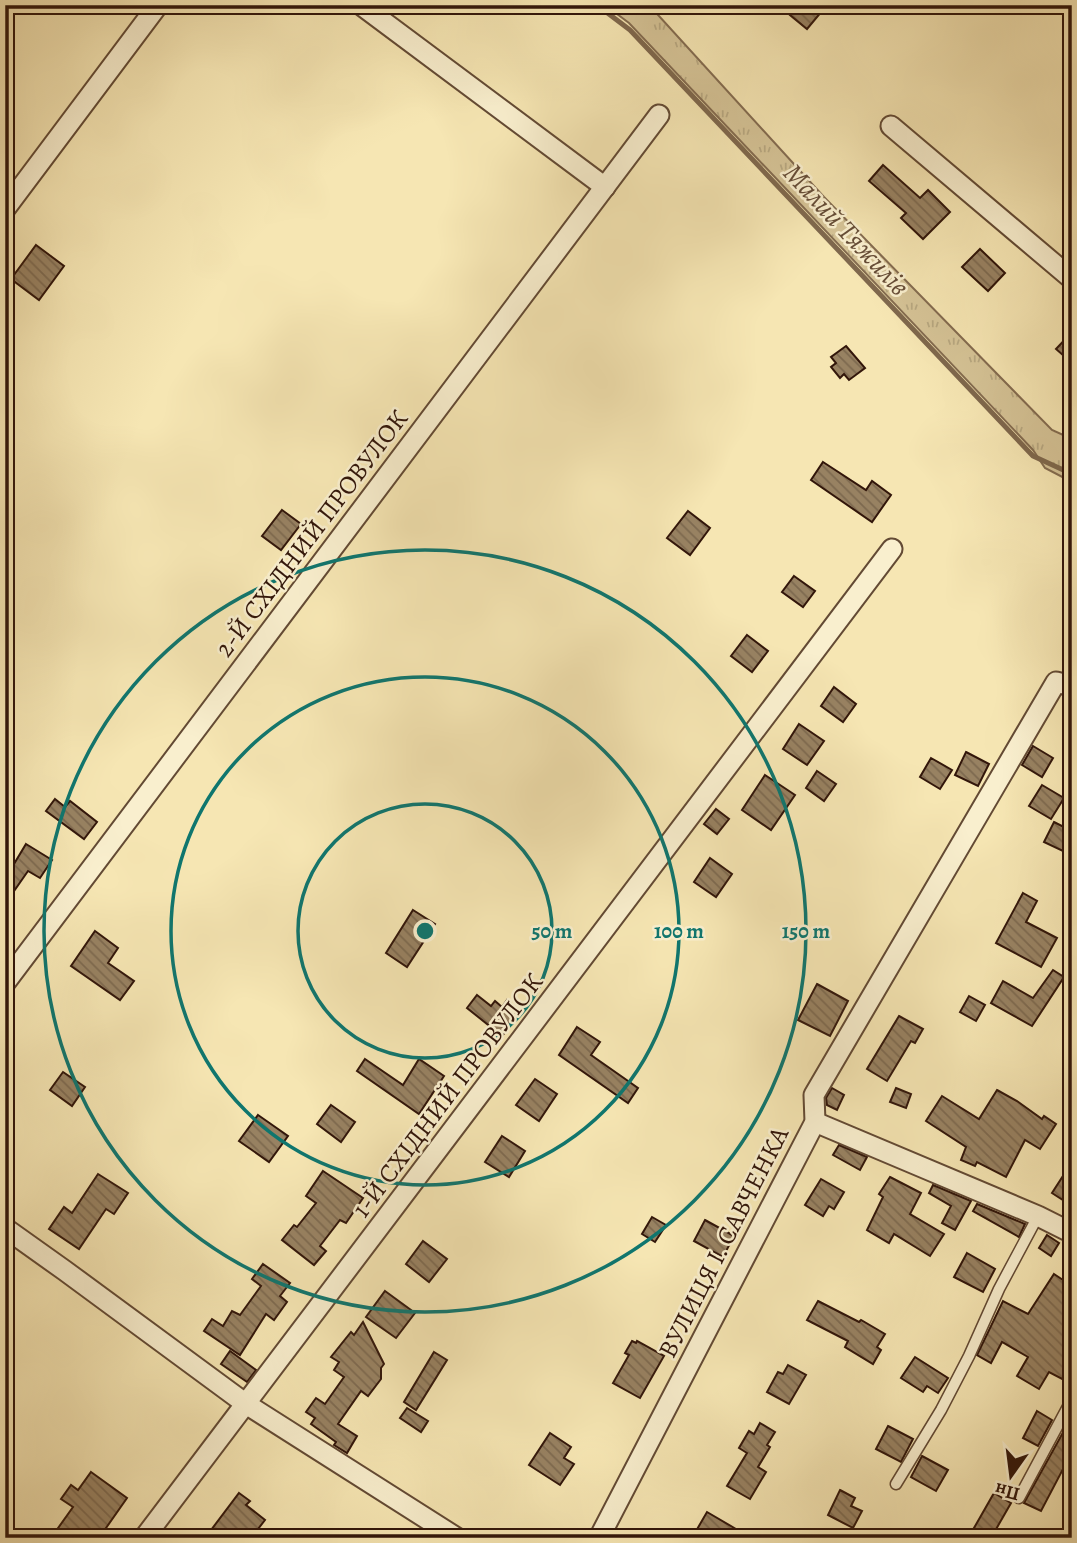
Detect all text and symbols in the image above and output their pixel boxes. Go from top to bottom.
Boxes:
water label: Малий Тяжилів [775,155,918,305]
street label: 2-Й СХІДНИЙ ПРОВУЛОК [207,402,416,664]
text: 50 m [532,917,573,945]
text: 100 m [654,917,704,945]
text: 150 m [782,917,831,945]
centre of rings [413,919,437,943]
street label: 1-Й СХІДНИЙ ПРОВУЛОК [344,966,551,1225]
street label: ВУЛИЦЯ І. САВЧЕНКА [650,1120,797,1364]
north arrow [976,1442,1046,1512]
text: Пн [992,1476,1022,1507]

